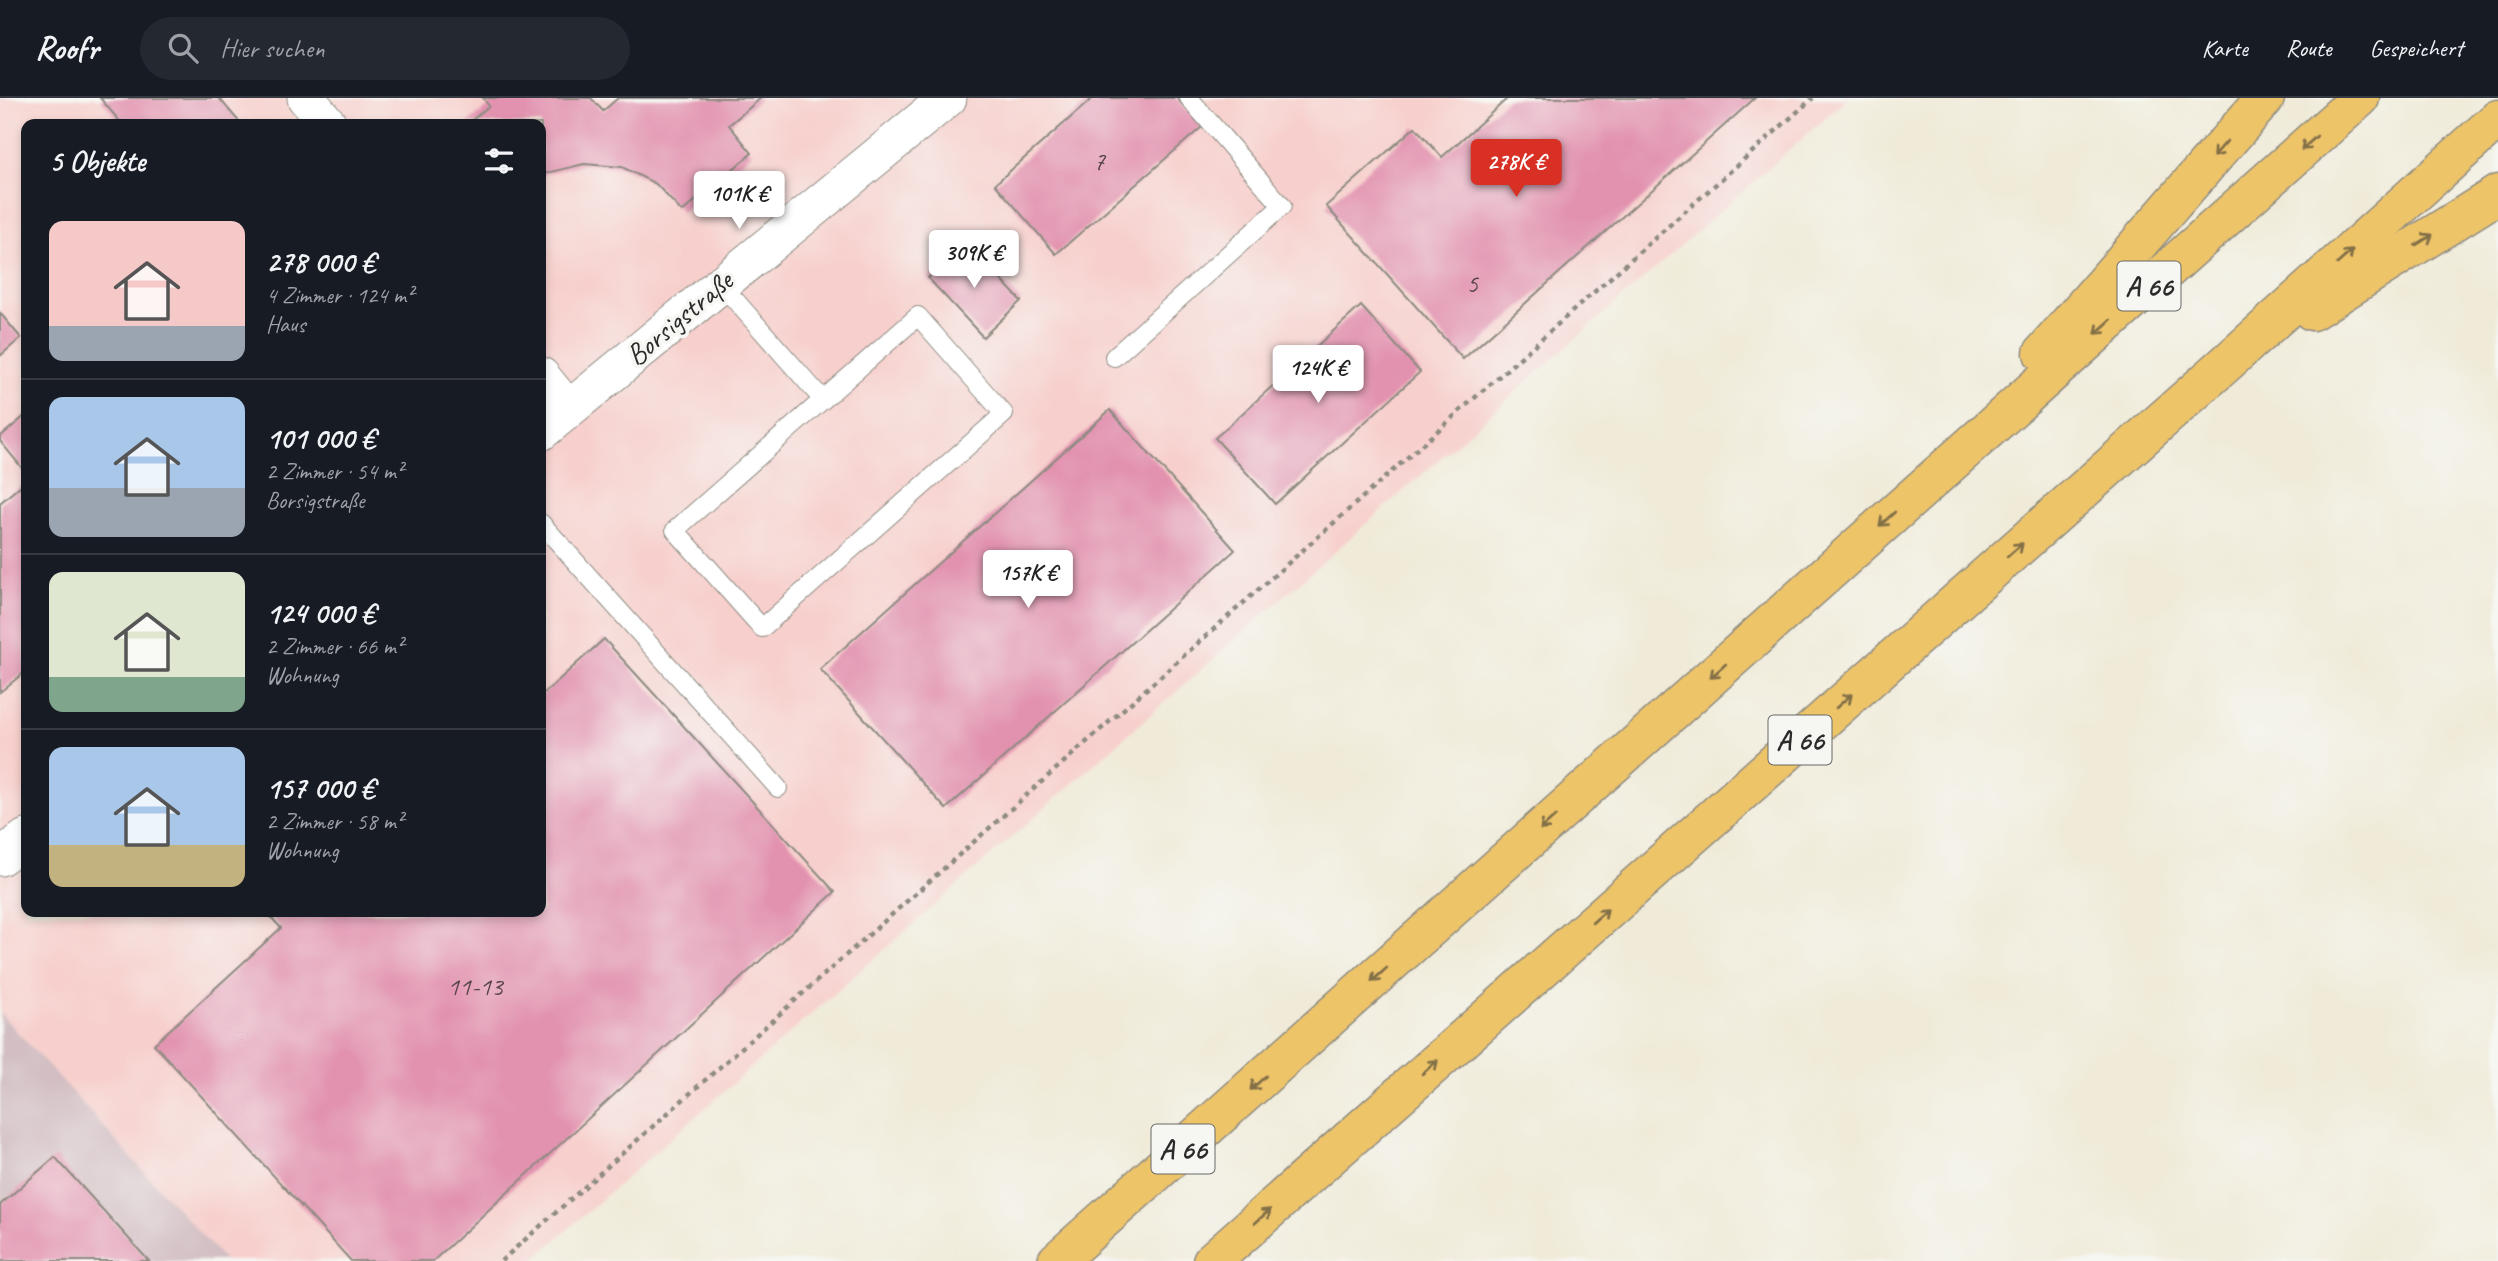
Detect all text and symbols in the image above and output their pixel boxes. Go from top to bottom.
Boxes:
search box [140,17,630,80]
text: Roofr [35,27,98,69]
icon: search [164,29,202,67]
text: Hier suchen [220,32,325,65]
text: Karte [2202,33,2248,63]
text: Route [2286,33,2331,63]
text: Gespeichert [2369,33,2463,63]
one-way arrow [2301,135,2318,152]
pin: 278K € [1459,140,1573,199]
one-way arrow [2212,140,2228,158]
text: 5 Objekte [49,142,145,180]
icon: filters [480,142,518,180]
house number: 7 [1093,145,1106,178]
text: 278K € [1487,147,1545,176]
pin: 101K € [682,172,796,231]
text: 101K € [710,179,768,208]
pin: 309K € [917,230,1031,290]
one-way arrow [2414,233,2434,247]
text: 309K € [945,238,1003,267]
text: 278 000 € [266,243,375,281]
one-way arrow [2336,248,2353,265]
icon: home [105,249,189,333]
street label: Borsigstraße [618,261,742,374]
road number: A 66 [2118,262,2180,310]
house number: 5 [1466,267,1479,300]
text: 4 Zimmer · 124 m² [266,281,413,310]
text: Haus [266,310,305,339]
one-way arrow [2094,319,2112,335]
pin: 124K € [1261,345,1375,405]
text: 124K € [1289,353,1347,382]
text: 101 000 € [266,419,375,457]
icon: home [105,425,189,509]
text: 2 Zimmer · 54 m² [266,457,403,486]
text: Borsigstraße [266,486,364,515]
one-way arrow [1878,511,1896,527]
one-way arrow [2005,542,2023,558]
pin: 157K € [971,550,1085,610]
text: 157K € [999,558,1057,587]
text: 124 000 € [266,594,375,632]
icon: home [105,600,189,684]
text: 2 Zimmer · 66 m² [266,632,403,661]
text: Wohnung [266,661,339,690]
one-way arrow [1709,663,1727,679]
one-way arrow [1835,693,1853,709]
road number: A 66 [1769,716,1832,764]
text: 157 000 € [266,769,374,807]
icon: home [105,775,189,859]
text: 2 Zimmer · 58 m² [266,807,403,836]
one-way arrow [1539,815,1557,831]
text: Wohnung [266,836,339,865]
one-way arrow [1591,908,1608,925]
one-way arrow [1371,966,1388,983]
house number: 11-13 [447,970,505,1003]
one-way arrow [1420,1059,1438,1075]
one-way arrow [1249,1075,1267,1091]
road number: A 66 [1152,1124,1214,1174]
one-way arrow [1254,1207,1271,1224]

